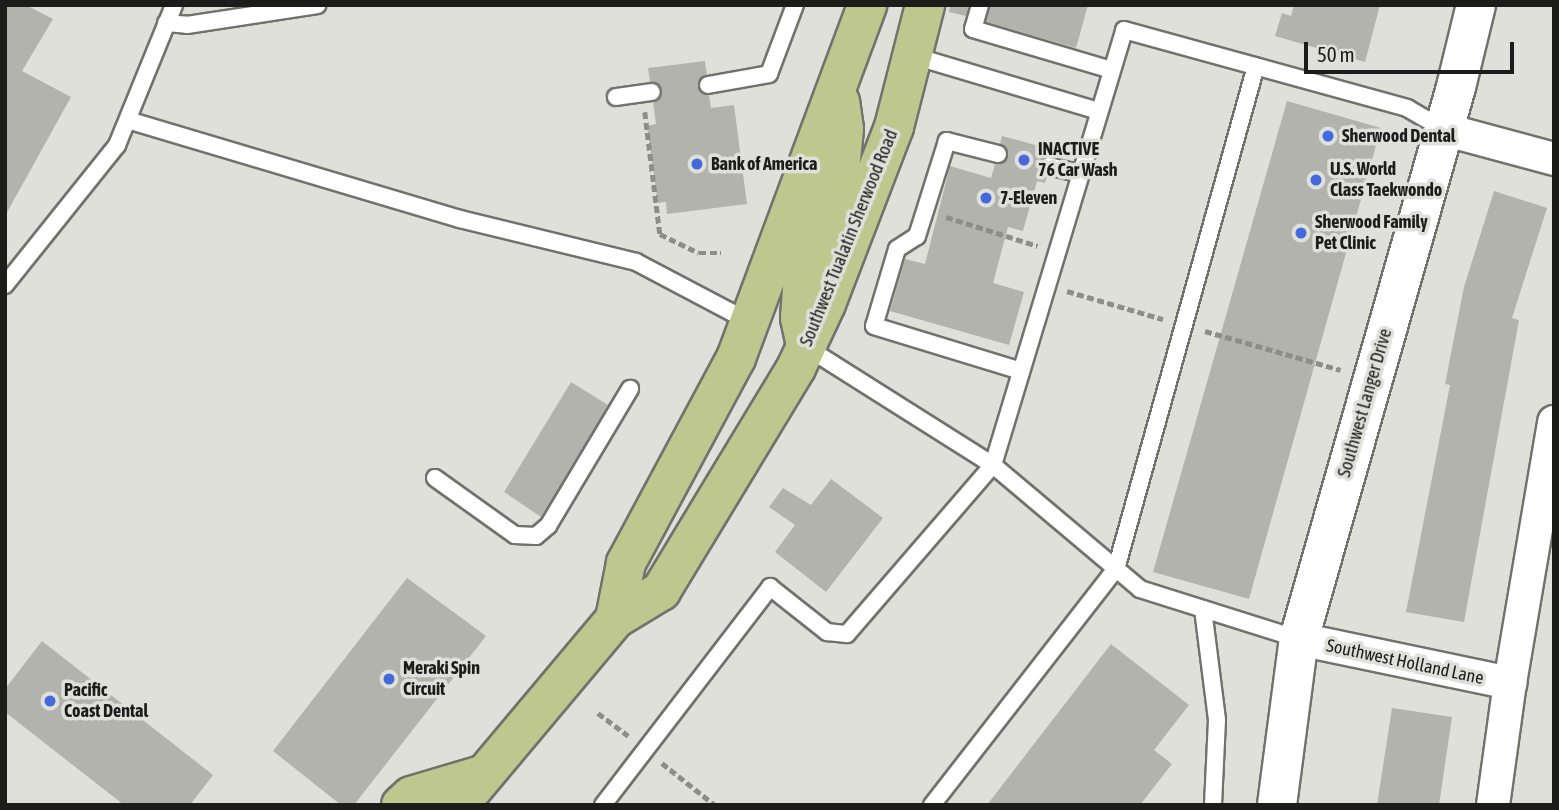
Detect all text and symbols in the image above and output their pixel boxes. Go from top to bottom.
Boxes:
scale bar [1307,28,1517,72]
text: 50 m [1317,42,1355,66]
place label: Sherwood Dental [1342,125,1456,147]
street label: Southwest Tualatin Sherwood Road [796,127,902,349]
marker: Sherwood Dental [1320,128,1336,144]
place label: INACTIVE 76 Car Wash [1038,139,1118,182]
marker: INACTIVE 76 Car Wash [1016,152,1032,168]
place label: Bank of America [711,153,817,175]
marker: Bank of America [689,156,705,172]
place label: U.S. World Class Taekwondo [1330,159,1442,202]
marker: U.S. World Class Taekwondo [1308,172,1324,188]
place label: 7-Eleven [1000,187,1057,209]
marker: 7-Eleven [978,190,994,206]
place label: Sherwood Family Pet Clinic [1315,212,1428,255]
marker: Sherwood Family Pet Clinic [1293,225,1309,241]
street label: Southwest Langer Drive [1333,326,1397,480]
street label: Southwest Holland Lane [1324,635,1486,689]
place label: Meraki Spin Circuit [403,658,480,700]
marker: Meraki Spin Circuit [381,671,397,687]
place label: Pacific Coast Dental [64,680,148,722]
marker: Pacific Coast Dental [42,693,58,709]

